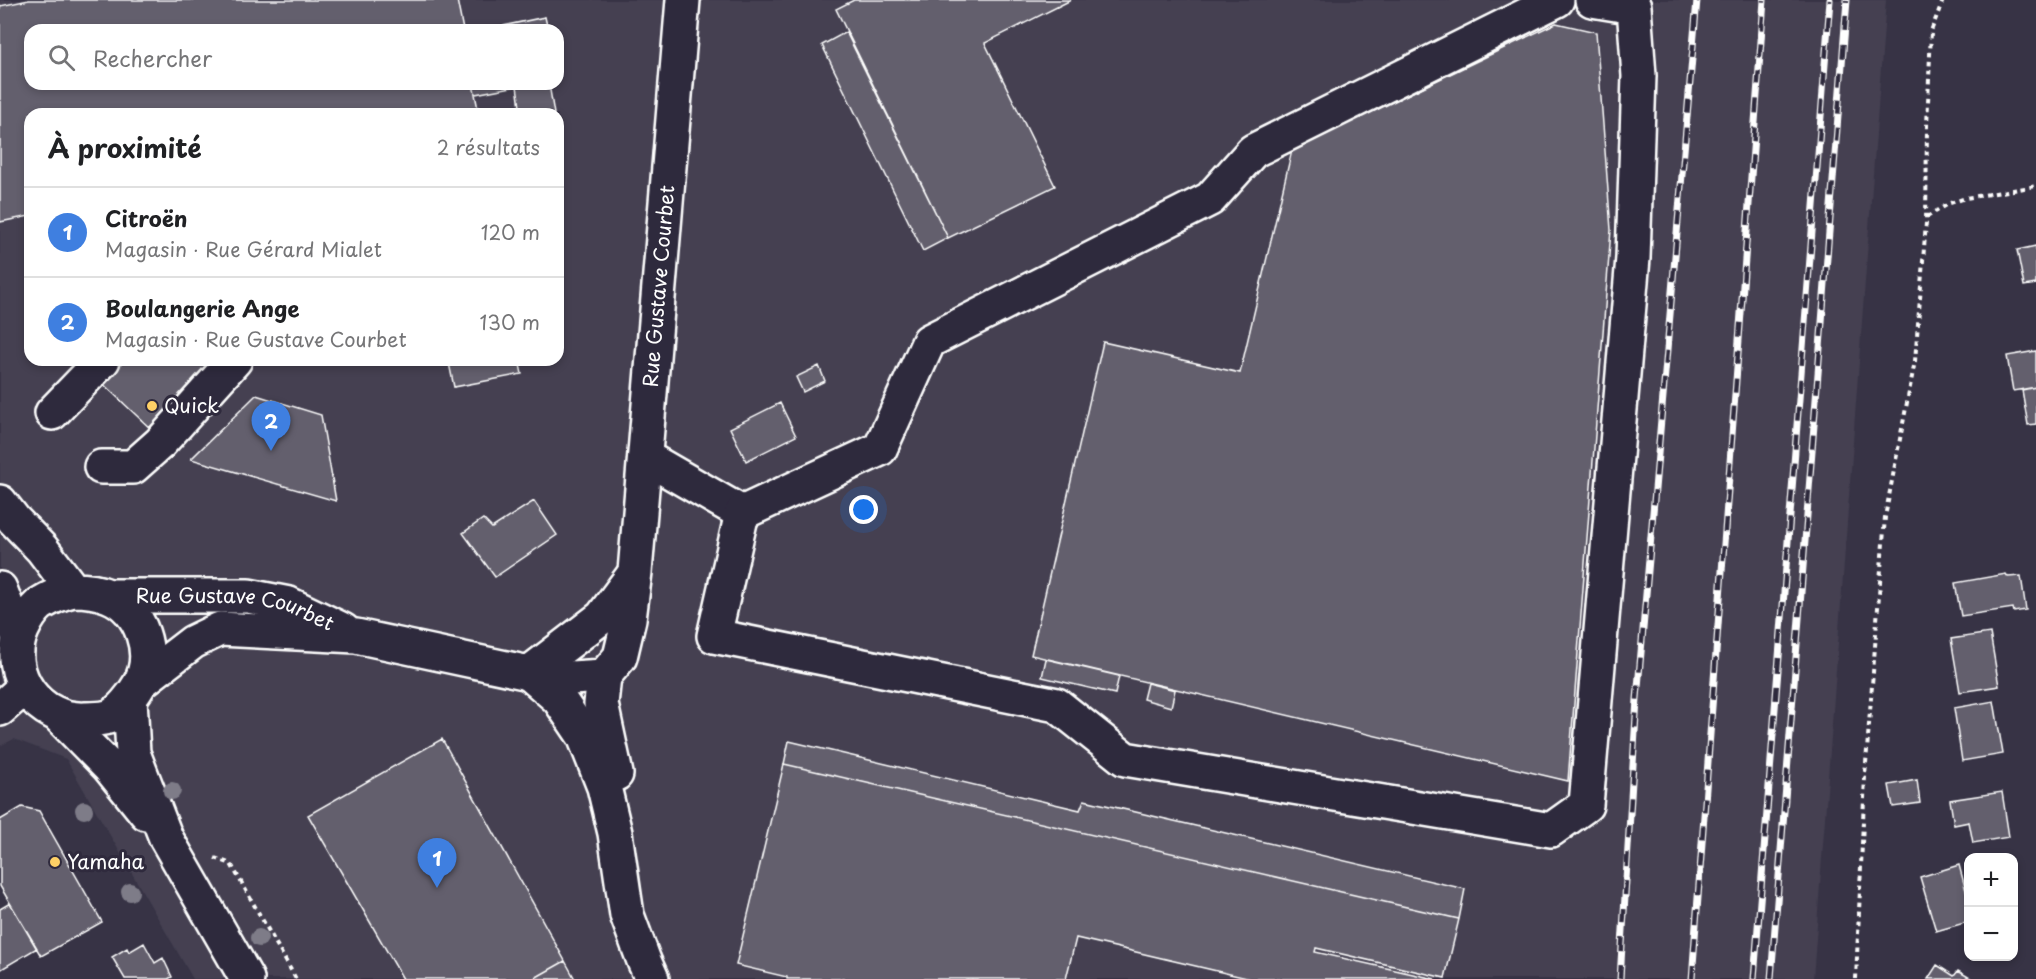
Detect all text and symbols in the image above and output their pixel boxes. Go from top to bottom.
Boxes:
search box [24,24,564,90]
icon: search [45,41,78,74]
text: Rechercher [93,41,212,74]
text: À proximité [48,128,202,167]
text: 2 résultats [437,132,540,162]
street label: Rue Gustave Courbet [635,184,681,388]
text: Citroën [105,201,188,234]
text: 1 [63,217,72,247]
text: 120 m [481,217,540,247]
text: Magasin · Rue Gérard Mialet [105,234,382,264]
text: Boulangerie Ange [105,291,299,324]
text: 2 [60,307,75,337]
text: 130 m [480,307,540,337]
text: Magasin · Rue Gustave Courbet [105,324,407,354]
place label: Quick [164,390,219,420]
marker: Quick [145,399,159,413]
pin: 2 [252,402,290,451]
your location [849,495,878,524]
street label: Rue Gustave Courbet [136,580,340,638]
pin: 1 [418,838,456,888]
place label: Yamaha [67,846,144,876]
map controls [1964,853,2018,961]
button: + [1964,853,2018,907]
marker: Yamaha [48,855,62,869]
button: − [1964,907,2018,961]

